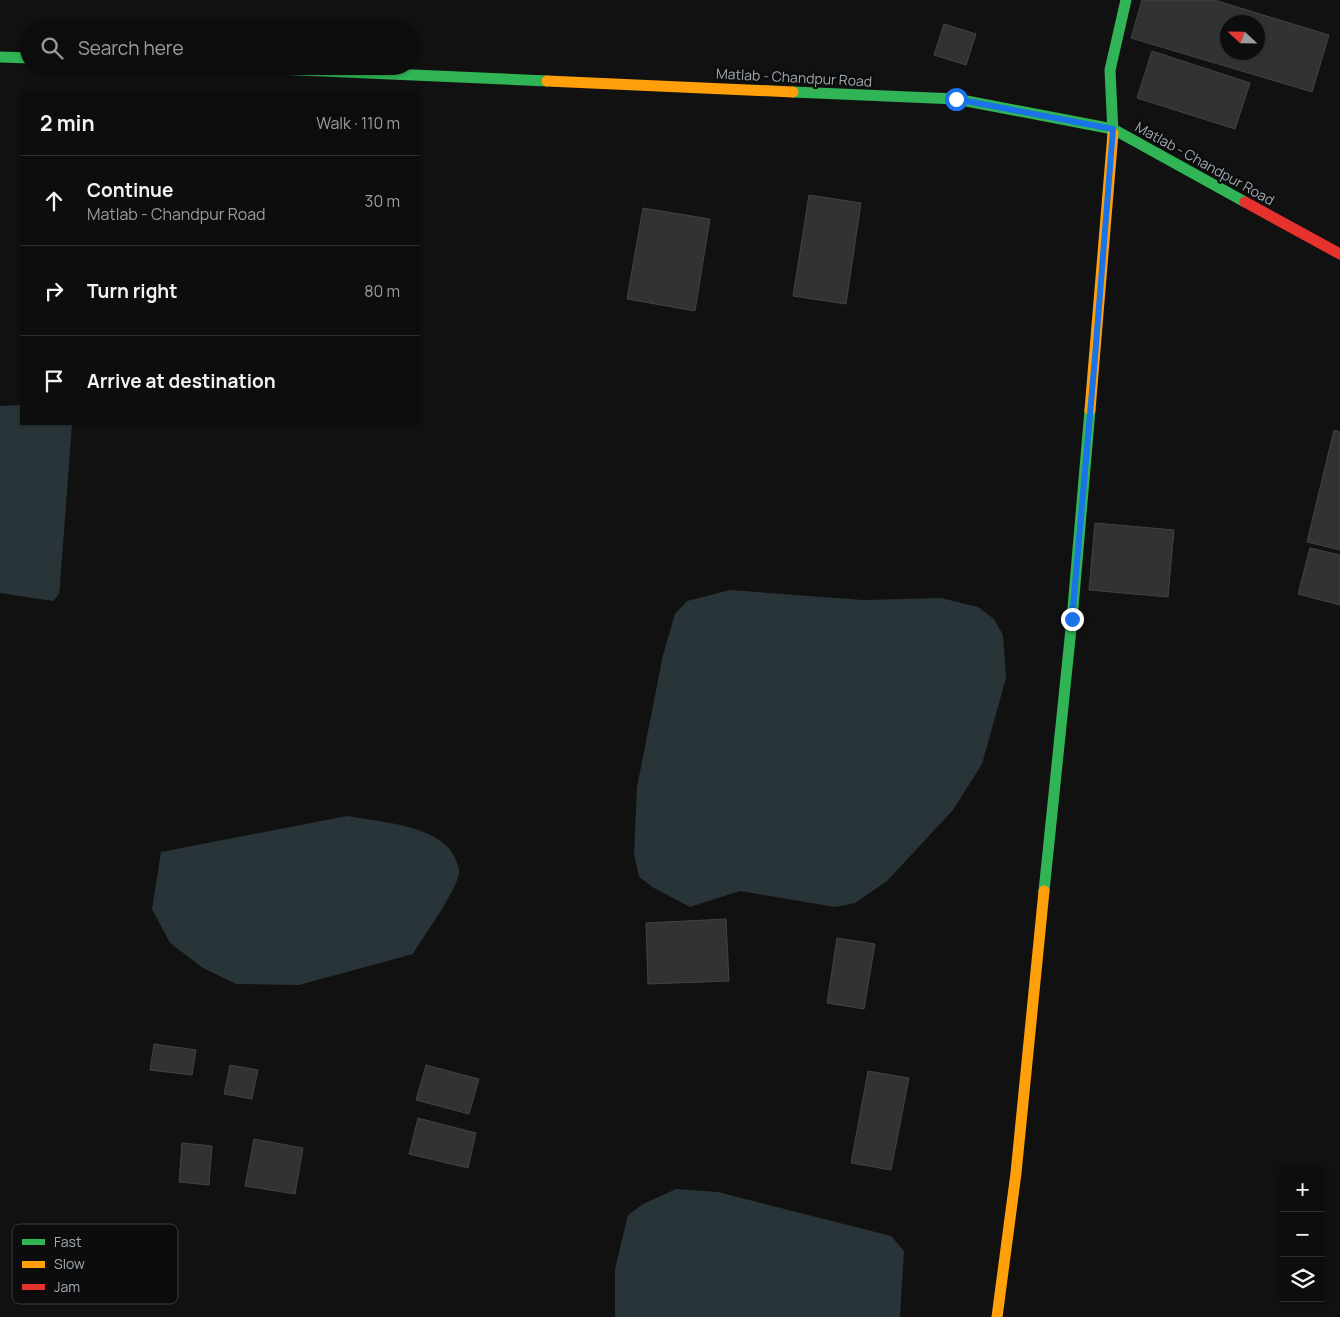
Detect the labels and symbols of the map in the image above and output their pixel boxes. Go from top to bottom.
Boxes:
north arrow [1220,15,1265,60]
street label: Matlab - Chandpur Road [715,63,873,91]
route start [945,88,968,111]
street label: Matlab - Chandpur Road [1132,117,1278,209]
route end [1061,608,1084,631]
legend [12,1224,178,1304]
text: Fast [54,1232,82,1251]
text: Slow [54,1254,85,1273]
text: Jam [54,1277,80,1296]

